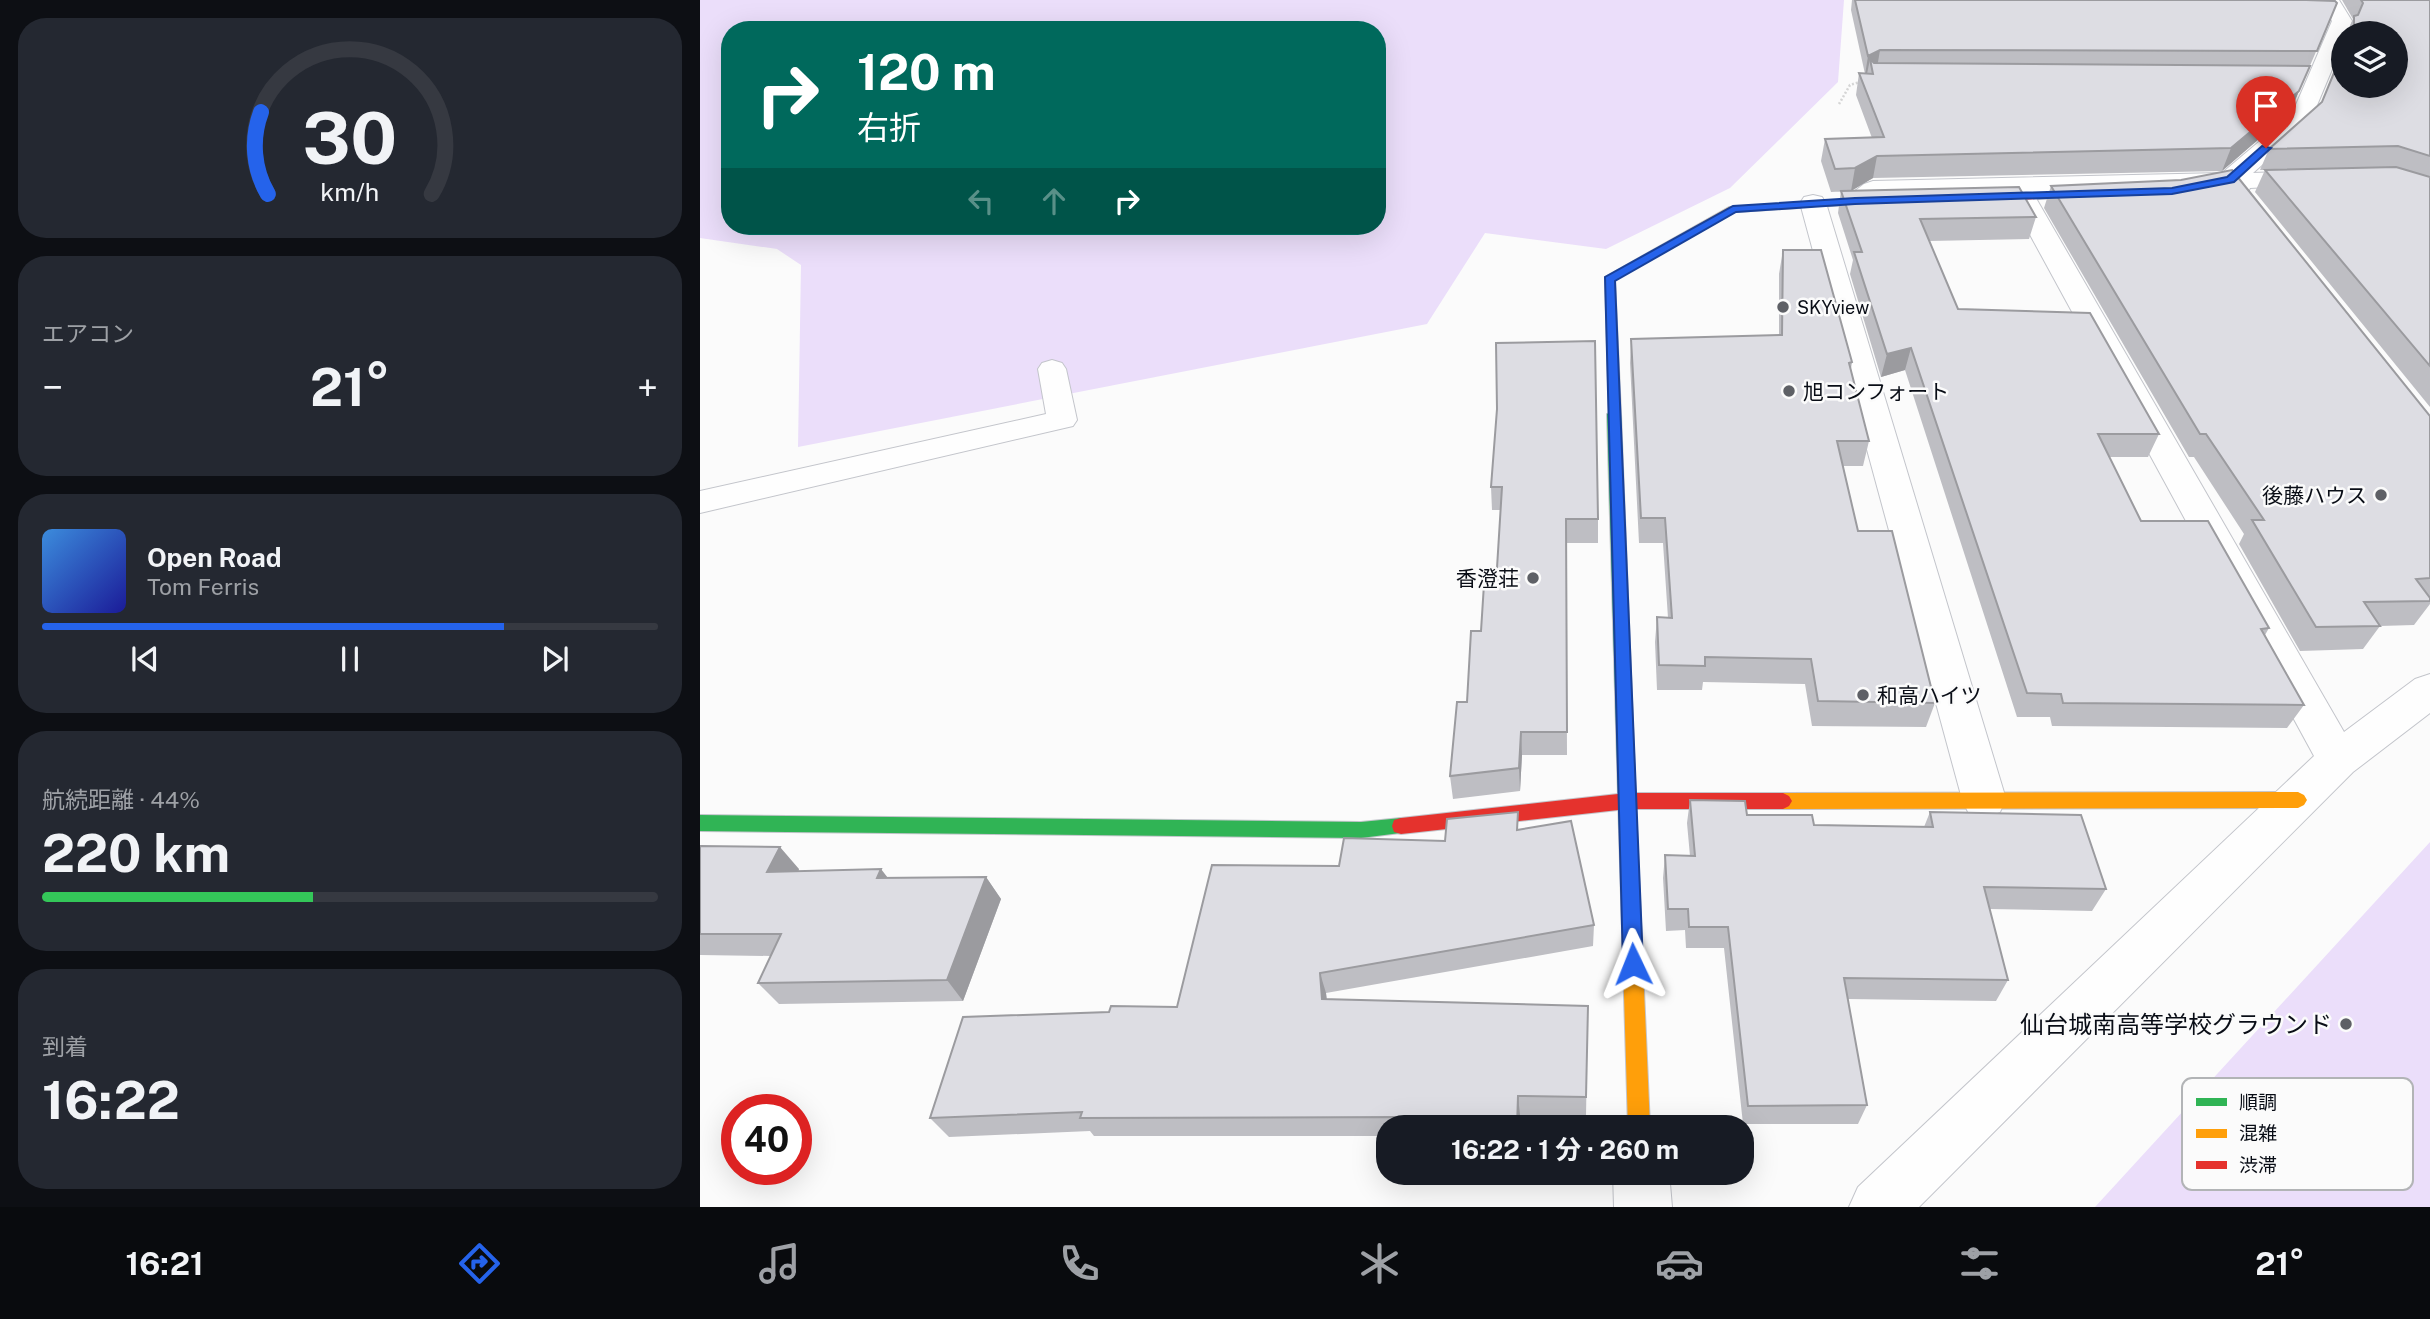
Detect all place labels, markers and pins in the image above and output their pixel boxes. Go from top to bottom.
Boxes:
pin [2236,76,2296,148]
place label: SKYview [1797,297,1869,318]
marker: SKYview [1775,299,1791,315]
place label: 旭コンフォート [1803,379,1949,404]
marker: 旭コンフォート [1781,383,1797,399]
place label: 後藤ハウス [2262,483,2367,508]
marker: 後藤ハウス [2373,487,2389,503]
place label: 香澄荘 [1456,566,1519,591]
marker: 香澄荘 [1525,570,1541,586]
place label: 和高ハイツ [1877,683,1982,708]
marker: 和高ハイツ [1855,687,1871,703]
place label: 仙台城南高等学校グラウンド [2020,1010,2332,1038]
marker: 仙台城南高等学校グラウンド [2338,1016,2354,1032]

